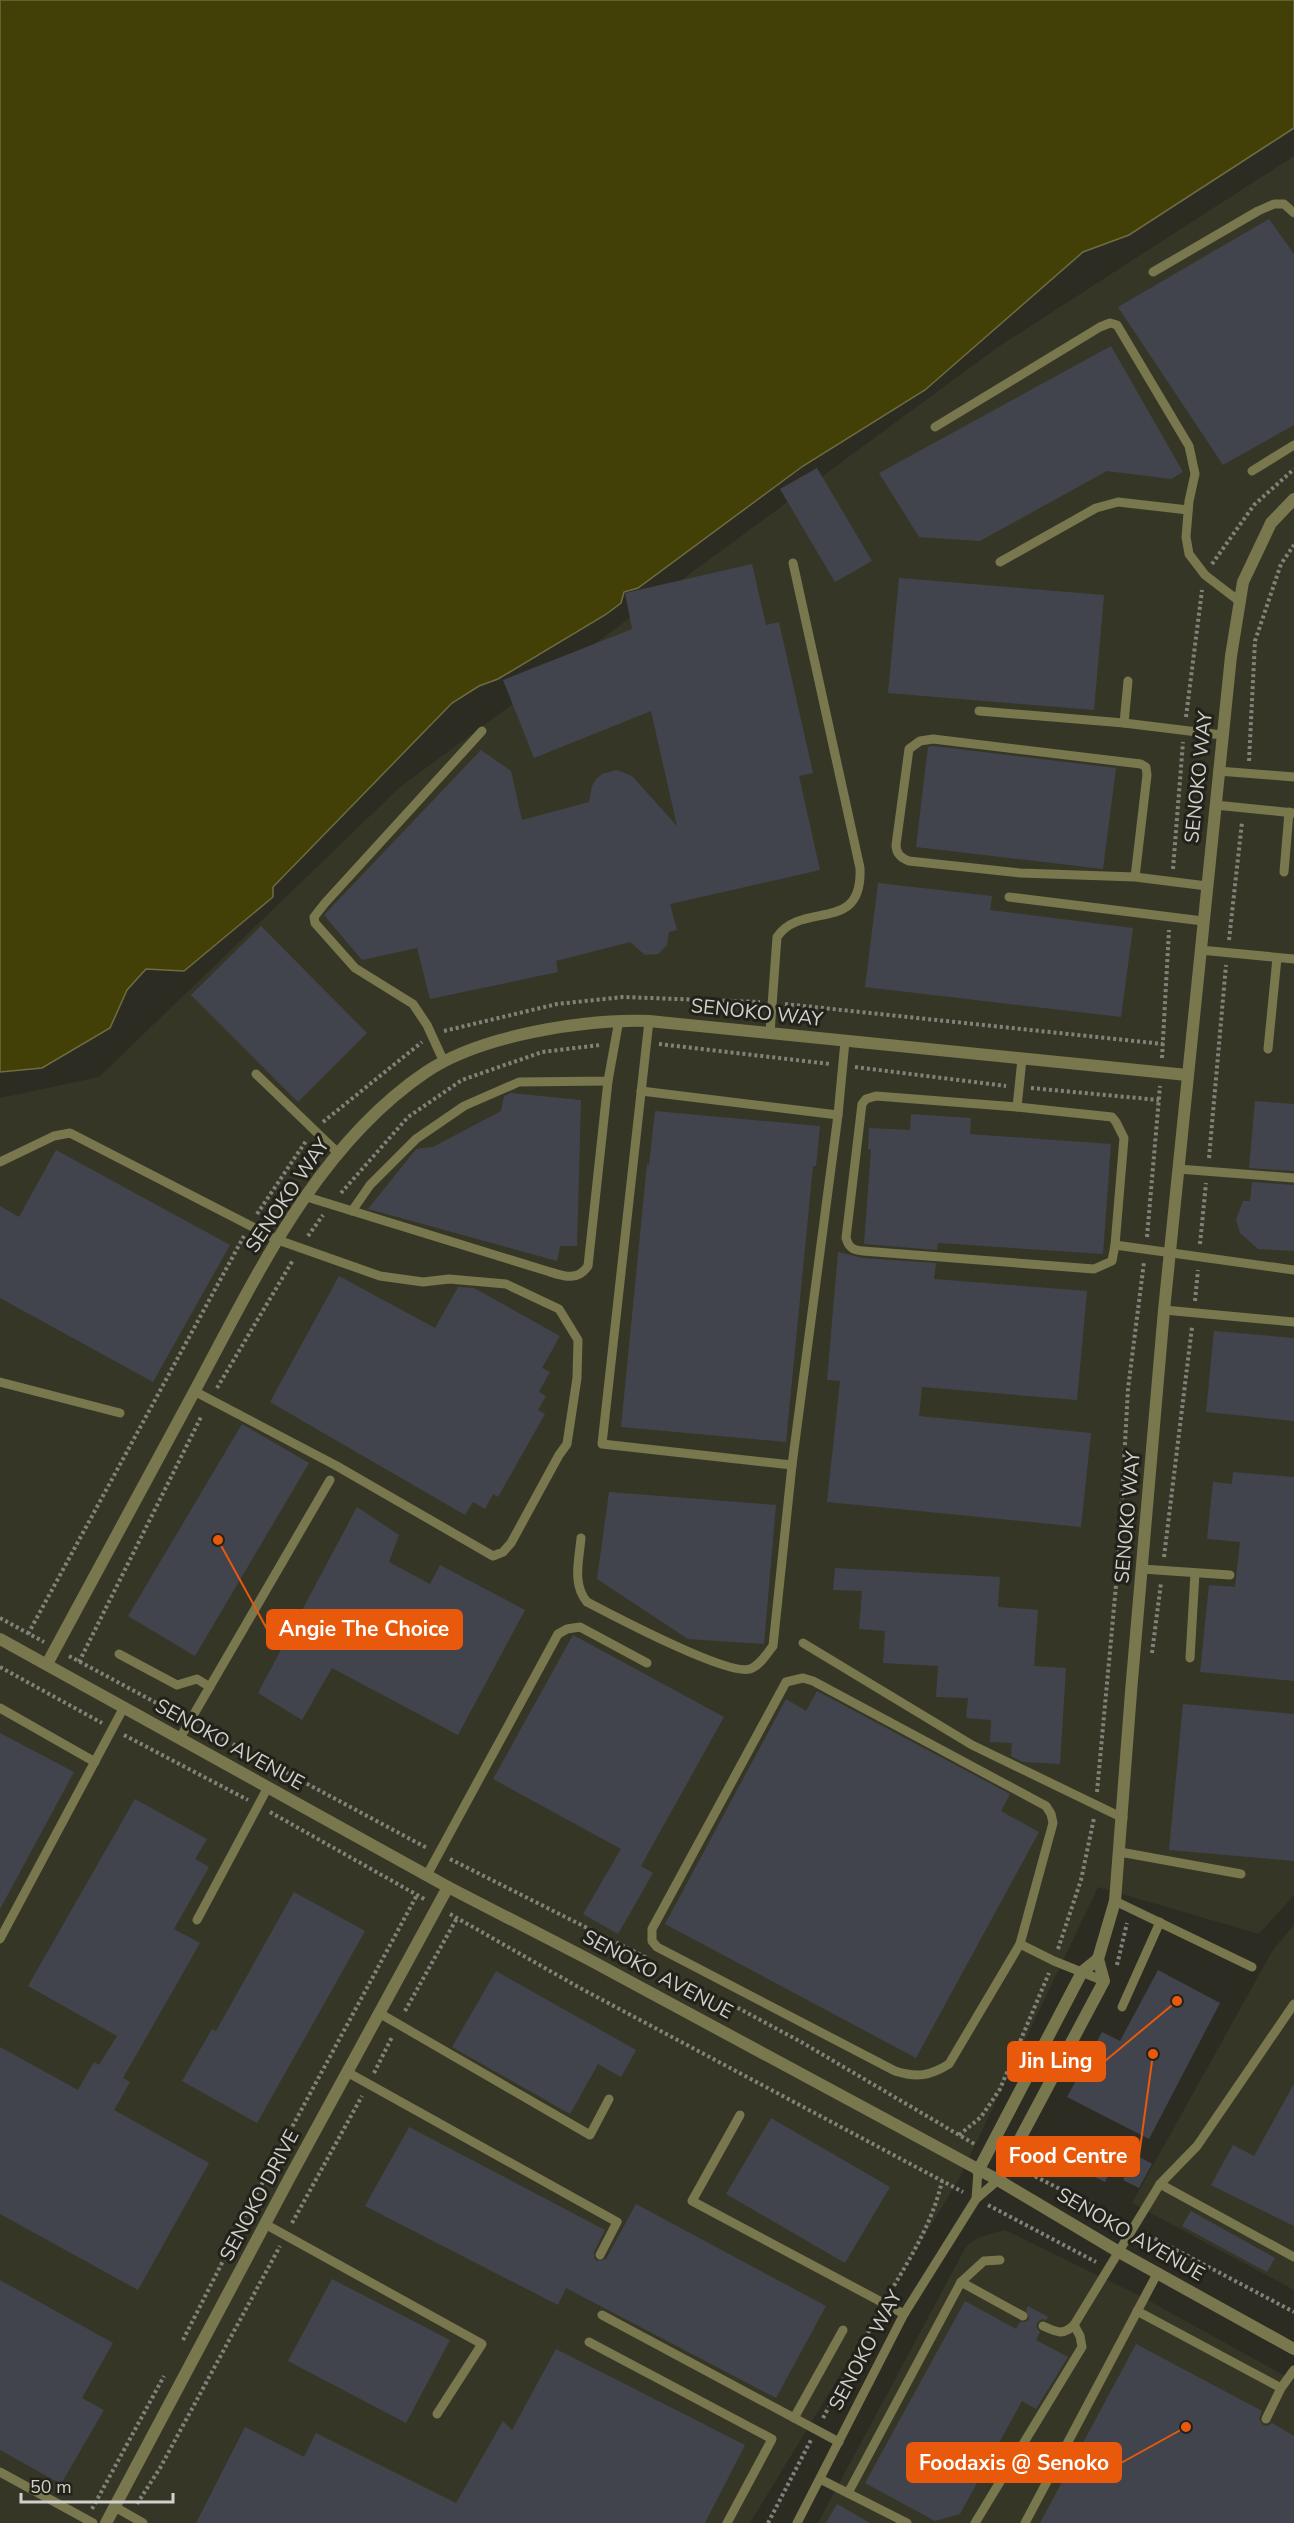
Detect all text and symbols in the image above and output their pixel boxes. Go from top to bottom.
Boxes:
street label: SENOKO WAY [1178,709,1219,844]
street label: SENOKO WAY [690,992,825,1033]
street label: SENOKO WAY [239,1132,336,1258]
street label: SENOKO WAY [1108,1449,1147,1584]
callout: Angie The Choice [267,1610,462,1649]
text: Angie The Choice [279,1615,449,1643]
street label: SENOKO AVENUE [150,1692,309,1797]
street label: SENOKO AVENUE [578,1923,738,2025]
callout: Jin Ling [1008,2042,1105,2081]
text: Jin Ling [1019,2047,1092,2075]
street label: SENOKO DRIVE [213,2125,305,2266]
callout: Food Centre [997,2137,1139,2176]
text: Food Centre [1009,2142,1127,2170]
street label: SENOKO AVENUE [1052,2181,1210,2288]
street label: SENOKO WAY [822,2284,909,2415]
callout: Foodaxis @ Senoko [907,2443,1121,2482]
text: Foodaxis @ Senoko [919,2449,1109,2477]
scale bar [21,2466,172,2504]
text: 50 m [30,2475,72,2499]

